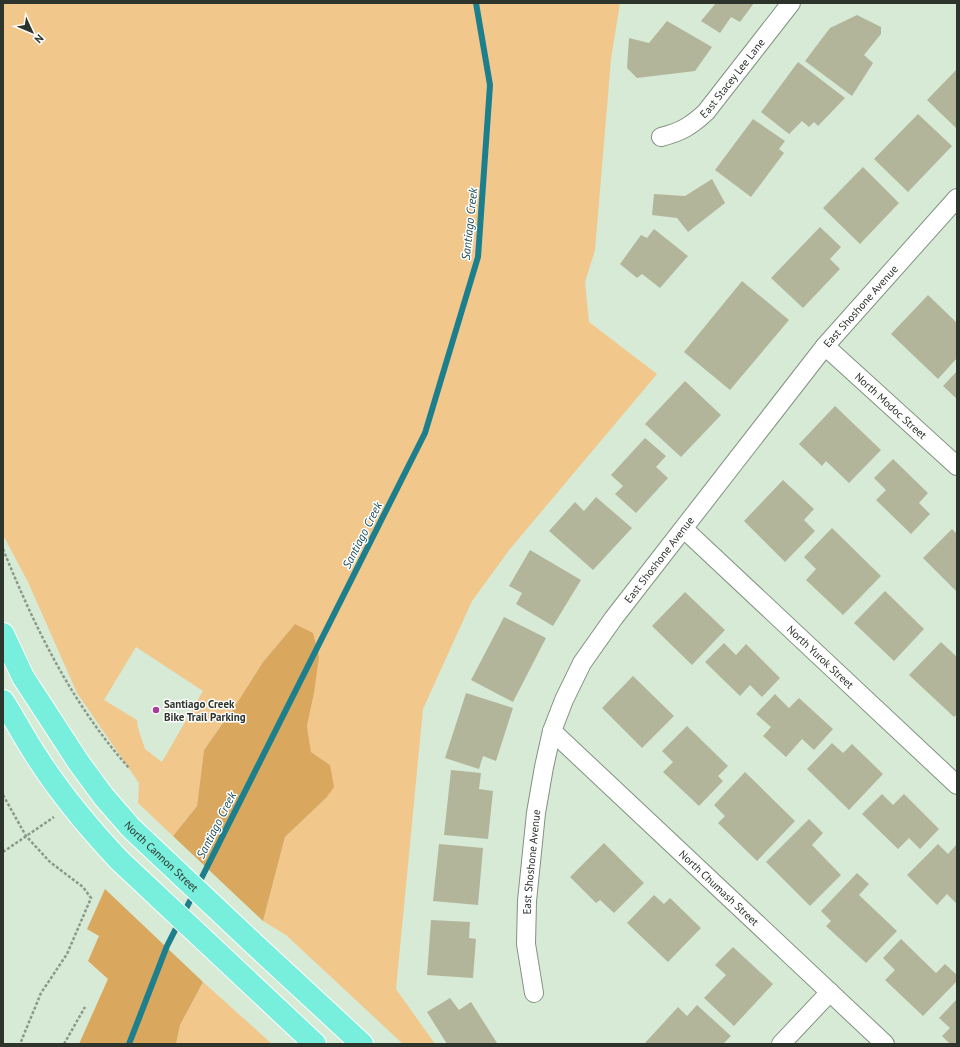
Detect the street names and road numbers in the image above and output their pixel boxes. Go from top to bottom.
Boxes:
street label: East Stacey Lee Lane [697,35,768,121]
street label: East Shoshone Avenue [820,262,901,350]
street label: North Modoc Street [852,370,930,442]
street label: East Shoshone Avenue [621,513,697,606]
street label: North Yurok Street [784,622,857,692]
street label: East Shoshone Avenue [520,808,544,915]
street label: North Cannon Street [121,818,201,895]
street label: North Chumash Street [676,847,762,929]

